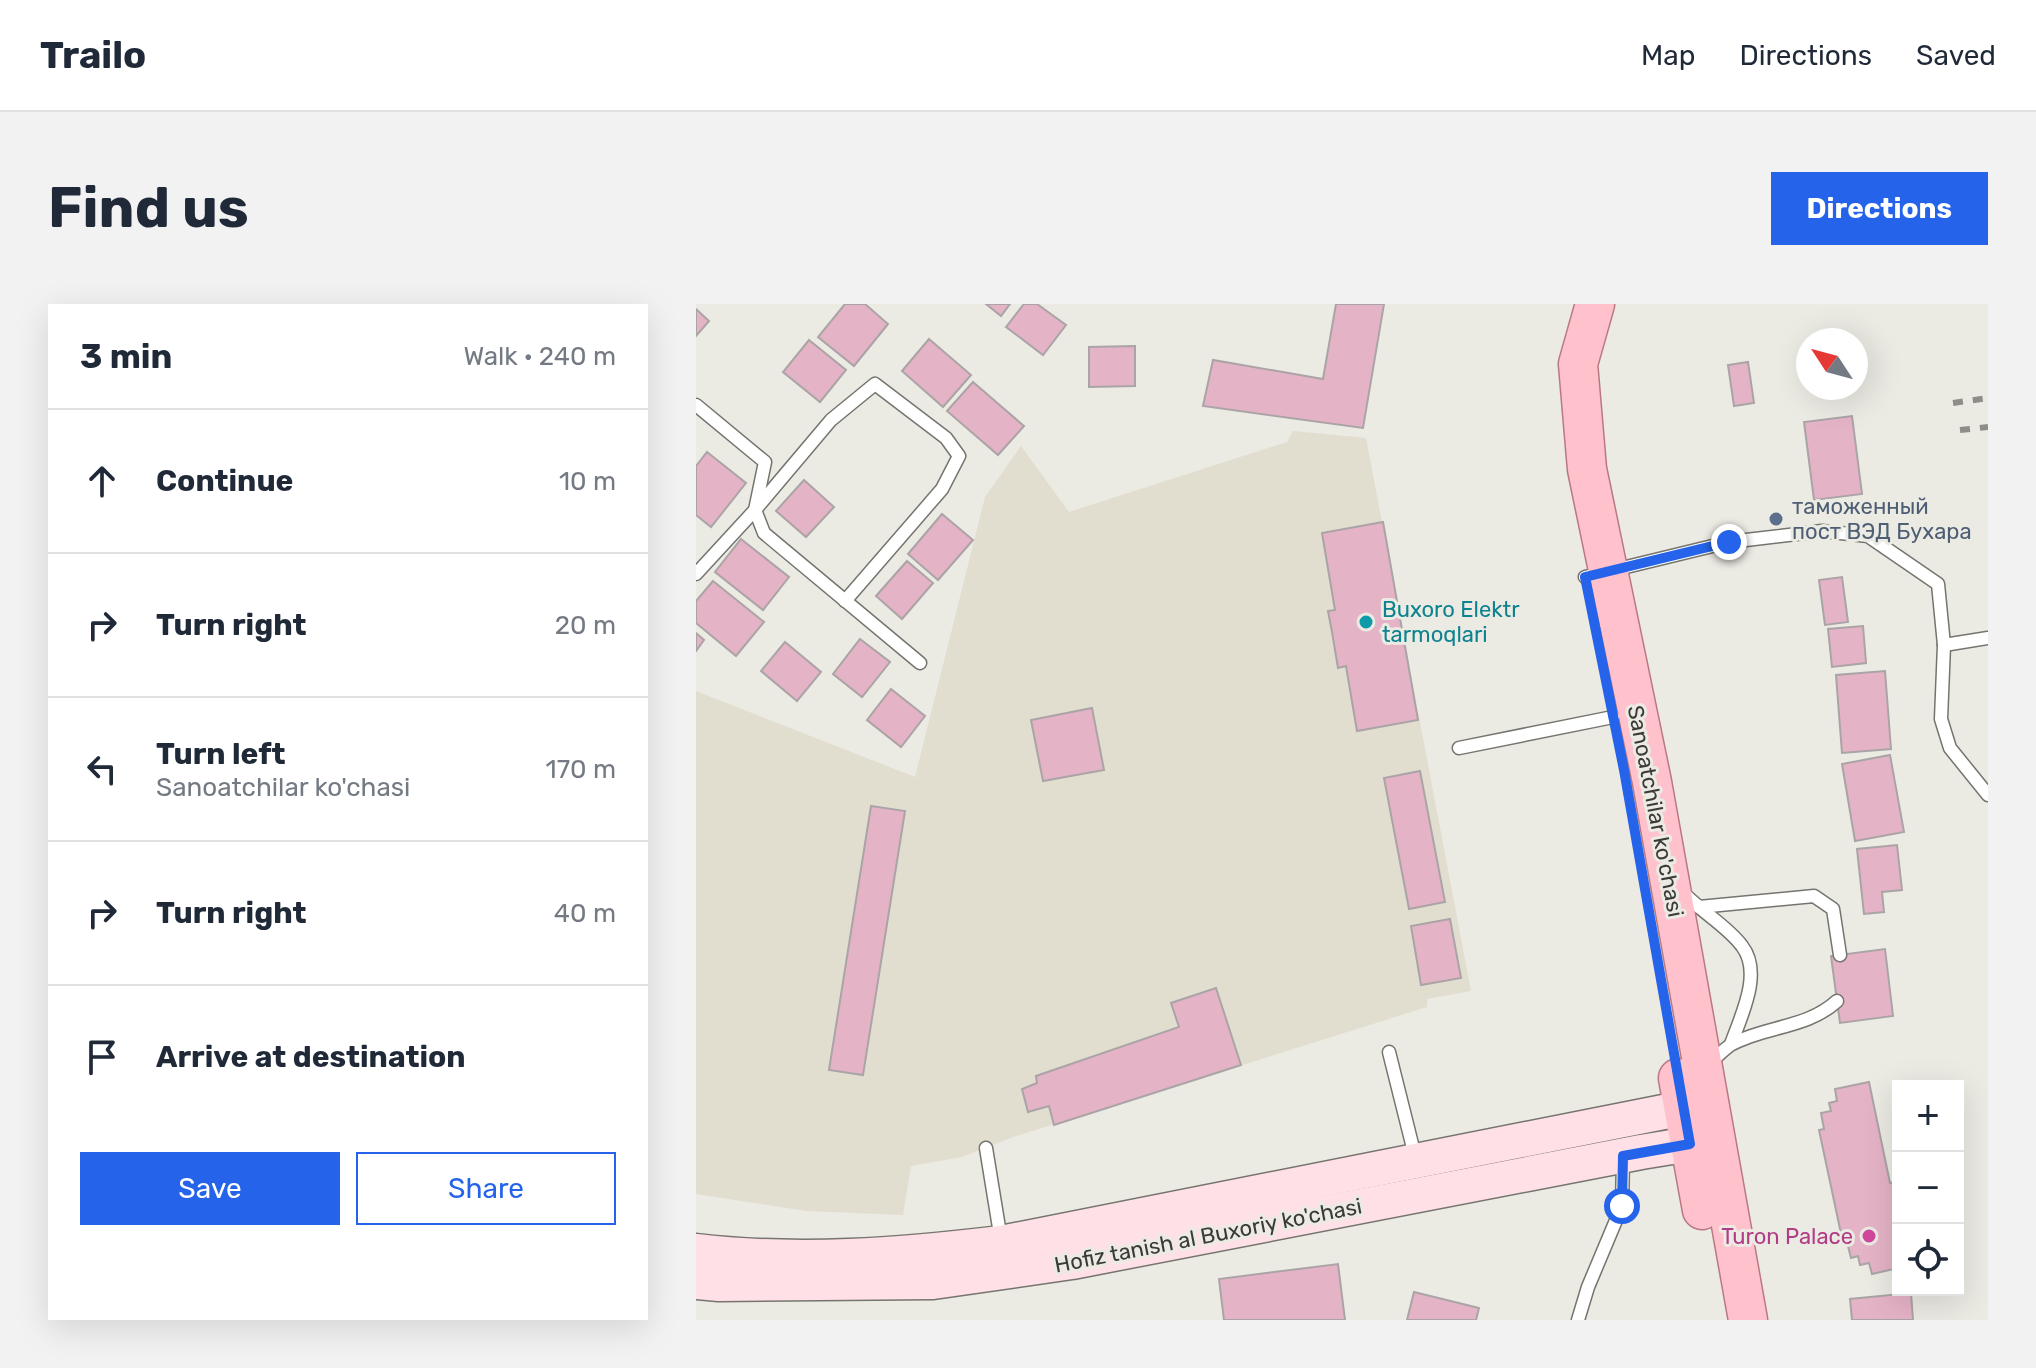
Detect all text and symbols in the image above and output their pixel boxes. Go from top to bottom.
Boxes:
text: Trailo [40,32,146,78]
text: Map [1641,39,1695,72]
text: Directions [1739,39,1872,72]
text: Saved [1916,39,1996,72]
button: Directions [1771,172,1988,245]
text: Find us [48,175,249,241]
north arrow [1796,328,1868,400]
text: 3 min [80,336,172,377]
text: Walk · 240 m [463,341,616,372]
icon: ahead [80,459,124,503]
text: Continue [156,463,293,499]
text: 10 m [559,466,616,497]
place label: таможенный пост ВЭД Бухара [1792,493,1972,545]
marker: таможенный пост ВЭД Бухара [1767,510,1785,528]
route end [1711,524,1747,560]
place label: Buxoro Elektr tarmoqlari [1382,596,1520,648]
icon: right [80,603,124,647]
text: Turn right [156,607,307,643]
text: 20 m [555,610,616,641]
marker: Buxoro Elektr tarmoqlari [1357,613,1375,631]
street label: Sanoatchilar ko'chasi [1622,703,1689,919]
text: Turn left [156,736,286,772]
icon: left [80,747,124,791]
text: 170 m [546,754,616,785]
text: Sanoatchilar ko'chasi [156,772,410,803]
icon: right [80,891,124,935]
text: Turn right [156,895,307,931]
text: 40 m [554,898,616,929]
icon: arrive [80,1035,124,1079]
text: Arrive at destination [156,1039,466,1075]
map controls [1892,1080,1964,1296]
button: + [1892,1080,1964,1152]
button: Save [80,1152,340,1225]
button: Share [356,1152,616,1225]
button: − [1892,1152,1964,1224]
route start [1604,1188,1640,1224]
street label: Hofiz tanish al Buxoriy ko'chasi [1052,1192,1364,1279]
place label: Turon Palace [1721,1223,1853,1250]
button: locate [1892,1224,1964,1296]
marker: Turon Palace [1860,1227,1878,1245]

